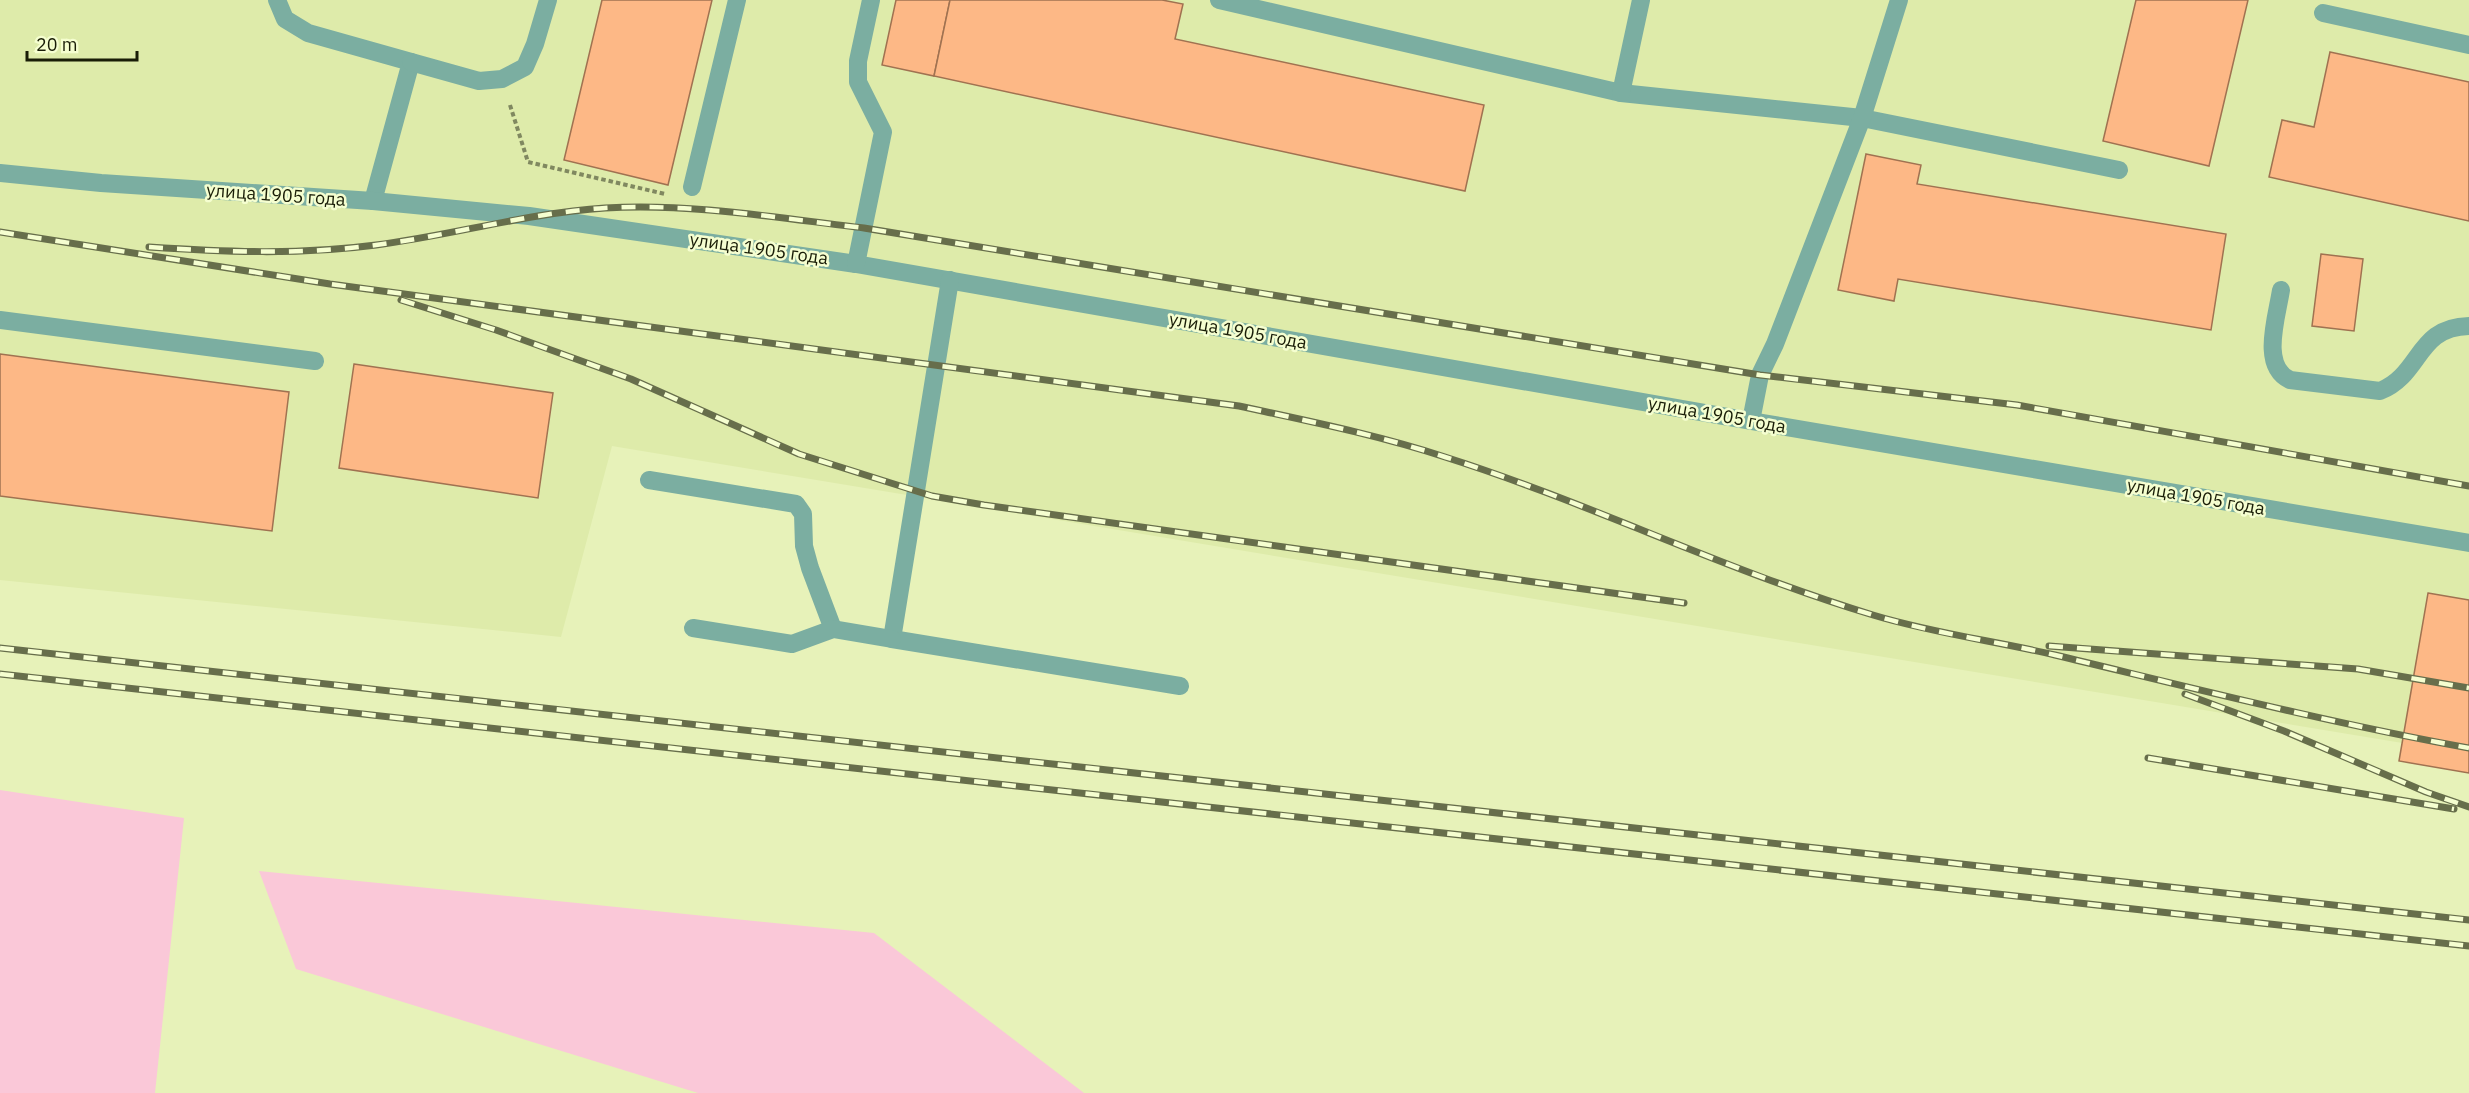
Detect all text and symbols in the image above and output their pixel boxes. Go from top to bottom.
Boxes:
scale bar [27,24,136,62]
text: 20 m [36,33,78,56]
street label: улица 1905 года [206,178,347,211]
street label: улица 1905 года [688,227,830,270]
street label: улица 1905 года [1167,307,1309,354]
street label: улица 1905 года [1646,391,1788,438]
street label: улица 1905 года [2125,473,2267,520]

